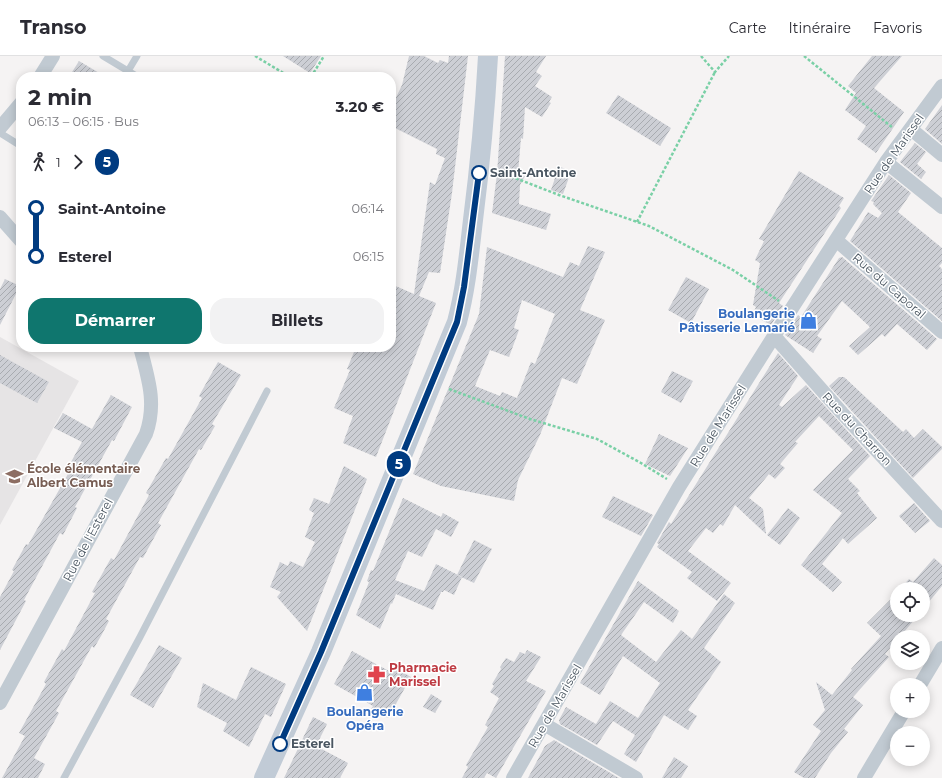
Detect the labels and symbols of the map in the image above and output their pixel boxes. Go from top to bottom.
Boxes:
street label: Rue de Marissel [860,111,927,197]
marker: Saint-Antoine [471,165,487,181]
place label: Saint-Antoine [490,165,577,180]
street label: Rue du Caporal [850,250,929,322]
place label: Boulangerie Pâtisserie Lemarié [679,306,795,335]
shop icon: Boulangerie Pâtisserie Lemarié [798,311,818,331]
street label: Rue de Marissel [686,382,749,470]
street label: Rue du Charron [819,389,895,469]
line badge: 5 [386,451,412,477]
place label: École élémentaire Albert Camus [26,461,141,490]
school or university icon: École élémentaire Albert Camus [4,466,24,486]
street label: Rue de l'Esterel [59,496,116,584]
place label: Pharmacie Marissel [389,660,457,689]
street label: Rue de Marissel [524,661,585,750]
pharmacy icon: Pharmacie Marissel [366,665,386,685]
shop icon: Boulangerie Opéra [355,683,375,703]
place label: Boulangerie Opéra [327,704,404,733]
marker: Esterel [272,736,288,752]
place label: Esterel [291,736,334,751]

